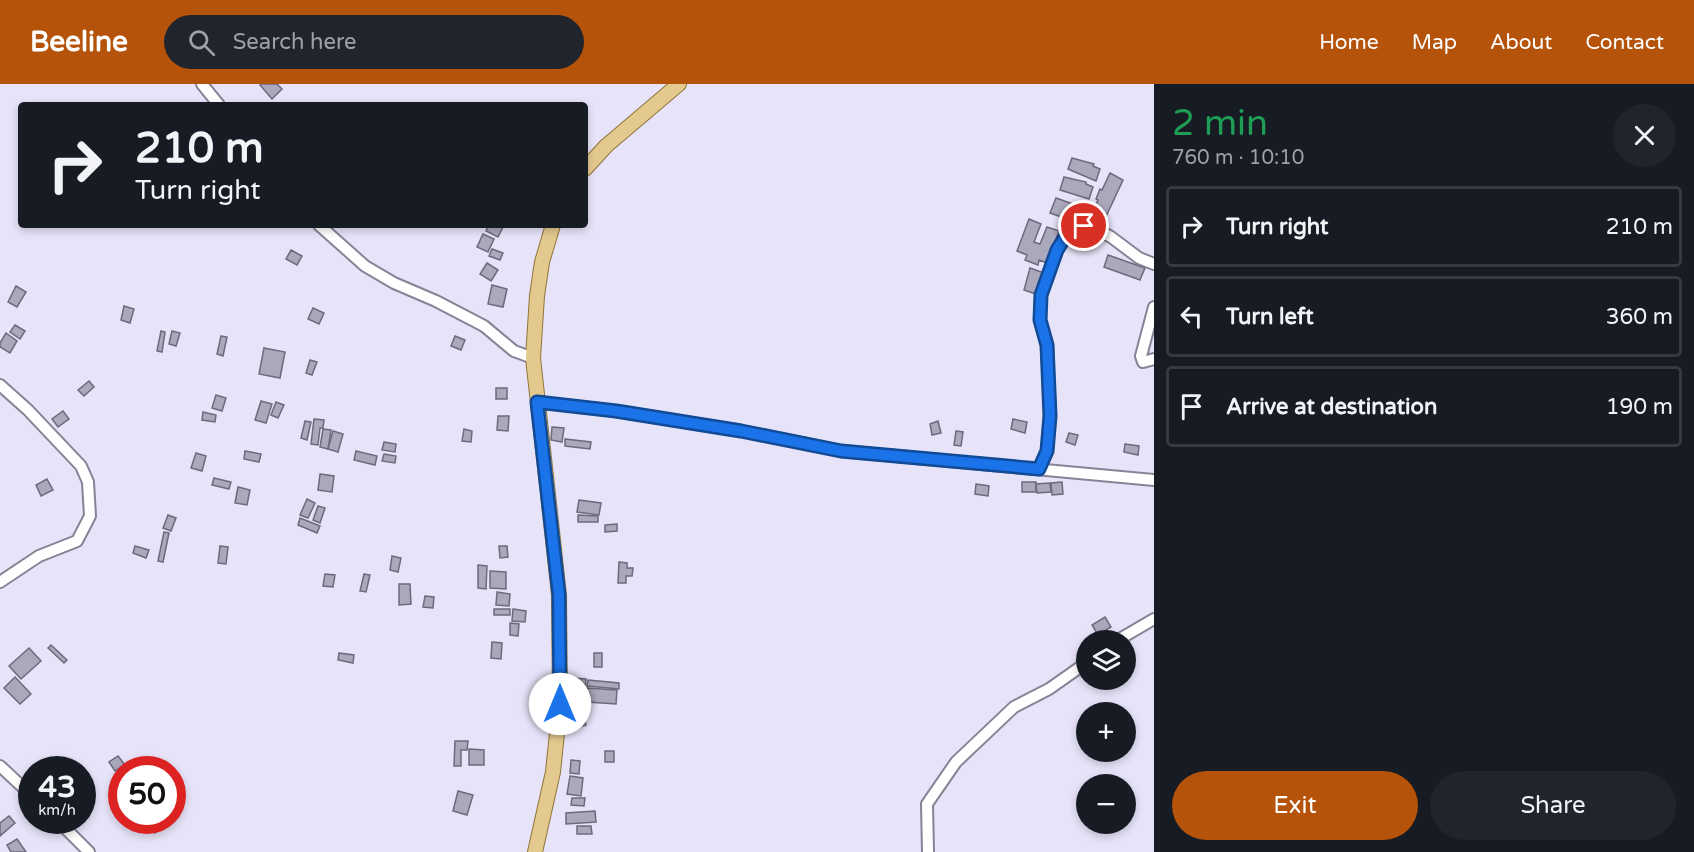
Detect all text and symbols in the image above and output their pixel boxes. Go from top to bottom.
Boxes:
search box [164,15,584,69]
text: Beeline [30,25,128,59]
icon: search [185,26,218,59]
text: Search here [233,29,357,55]
text: Home [1319,30,1379,55]
text: Map [1412,30,1457,55]
text: About [1490,30,1552,55]
text: Contact [1585,30,1664,55]
text: 2 min [1172,102,1268,145]
button: close [1613,104,1676,167]
text: 210 m [135,123,264,174]
icon: right [36,126,114,204]
text: 760 m · 10:10 [1172,146,1304,170]
text: Turn right [135,174,261,207]
pin [1058,200,1109,251]
icon: arrive [1067,209,1100,242]
icon: right [1175,210,1208,243]
text: Turn right [1226,214,1328,240]
text: 210 m [1606,214,1673,240]
icon: left [1175,300,1208,333]
text: Turn left [1226,304,1314,330]
text: 360 m [1606,304,1673,330]
icon: arrive [1175,390,1208,423]
text: Arrive at destination [1226,394,1437,420]
text: 190 m [1606,394,1673,420]
map controls [1076,630,1136,834]
button: layers [1076,630,1136,690]
position arrow [528,672,592,736]
button: + [1076,702,1136,762]
speed limit sign: 50 [108,756,186,834]
text: 43 [38,769,76,806]
button: Exit [1172,771,1418,840]
button: Share [1430,771,1676,840]
button: − [1076,774,1136,834]
text: km/h [38,801,76,819]

